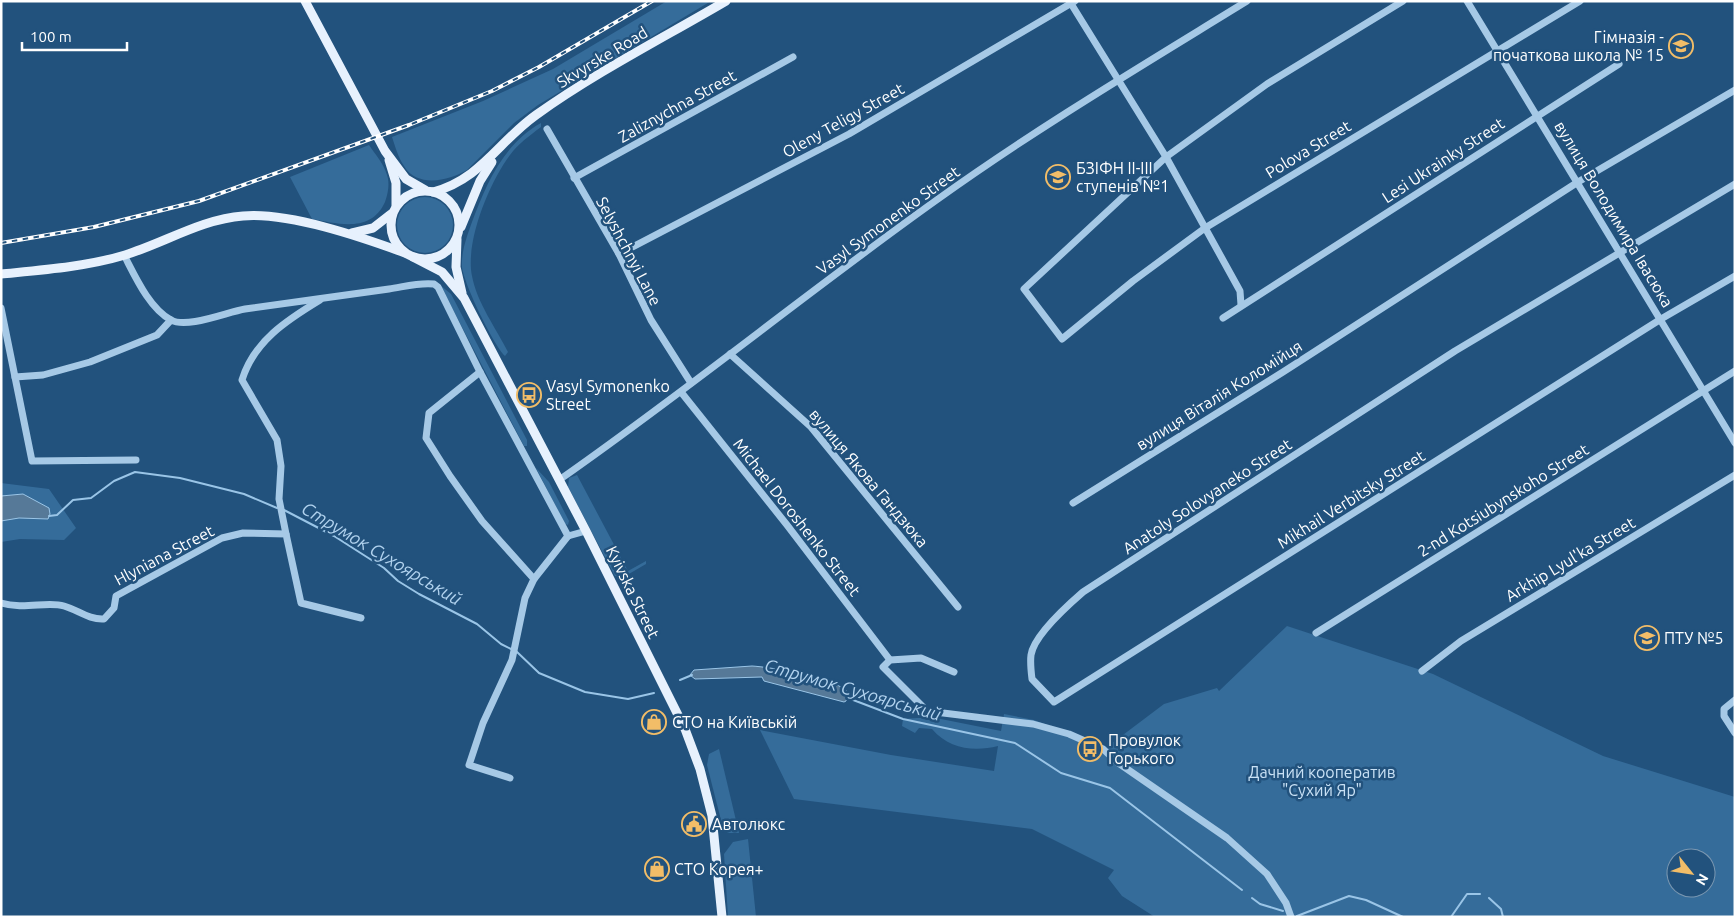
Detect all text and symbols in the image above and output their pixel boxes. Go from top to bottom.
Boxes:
scale bar [22,20,128,52]
street label: Skvyrske Road [553,23,651,91]
text: 100 m [30,28,72,45]
place label: Гімназія - початкова школа № 15 [1493,28,1664,64]
school or university icon: Гімназія - початкова школа № 15 [1668,33,1694,59]
street label: Zaliznychna Street [615,66,740,146]
street label: Oleny Teligy Street [779,79,907,161]
street label: Lesi Ukrainky Street [1379,113,1508,206]
street label: Polova Street [1262,116,1355,182]
street label: вулиця Володимира Івасюка [1551,118,1677,310]
place label: БЗІФН ІІ-ІІІ ступенів №1 [1076,159,1169,195]
street label: Vasyl Symonenko Street [813,162,964,278]
school or university icon: БЗІФН ІІ-ІІІ ступенів №1 [1045,164,1071,190]
street label: Selyshchnyi Lane [593,194,665,308]
street label: вулиця Віталія Коломійця [1133,336,1305,454]
place label: Vasyl Symonenko Street [546,377,670,413]
bus stop icon: Vasyl Symonenko Street [516,382,542,408]
street label: вулиця Якова Гандзюка [806,405,932,551]
street label: Anatoly Solovyaneko Street [1119,434,1295,557]
street label: Michael Doroshenko Street [730,435,865,600]
street label: 2-nd Kotsiubynskoho Street [1414,440,1592,560]
street label: Mikhail Verbitsky Street [1274,446,1428,552]
water label: Струмок Сухоярський [299,497,466,609]
street label: Arkhip Lyul'ka Street [1502,513,1639,605]
street label: Hlyniana Street [111,521,217,589]
street label: Kyivska Street [603,543,663,642]
school or university icon: ПТУ №5 [1634,625,1660,651]
place label: ПТУ №5 [1664,629,1724,647]
water label: Струмок Сухоярський [762,654,944,724]
shop icon: СТО на Київській [641,709,667,735]
place label: СТО на Київській [672,713,797,731]
place label: Провулок Горького [1108,731,1181,767]
bus stop icon: Провулок Горького [1077,736,1103,762]
park label: Дачний кооператив "Сухий Яр" [1248,763,1396,799]
public building icon: Автолюкс [681,811,707,837]
place label: Автолюкс [712,815,786,833]
north arrow [1666,848,1716,898]
shop icon: СТО Корея+ [644,856,670,882]
place label: СТО Корея+ [674,860,764,878]
text: N [1693,871,1712,888]

